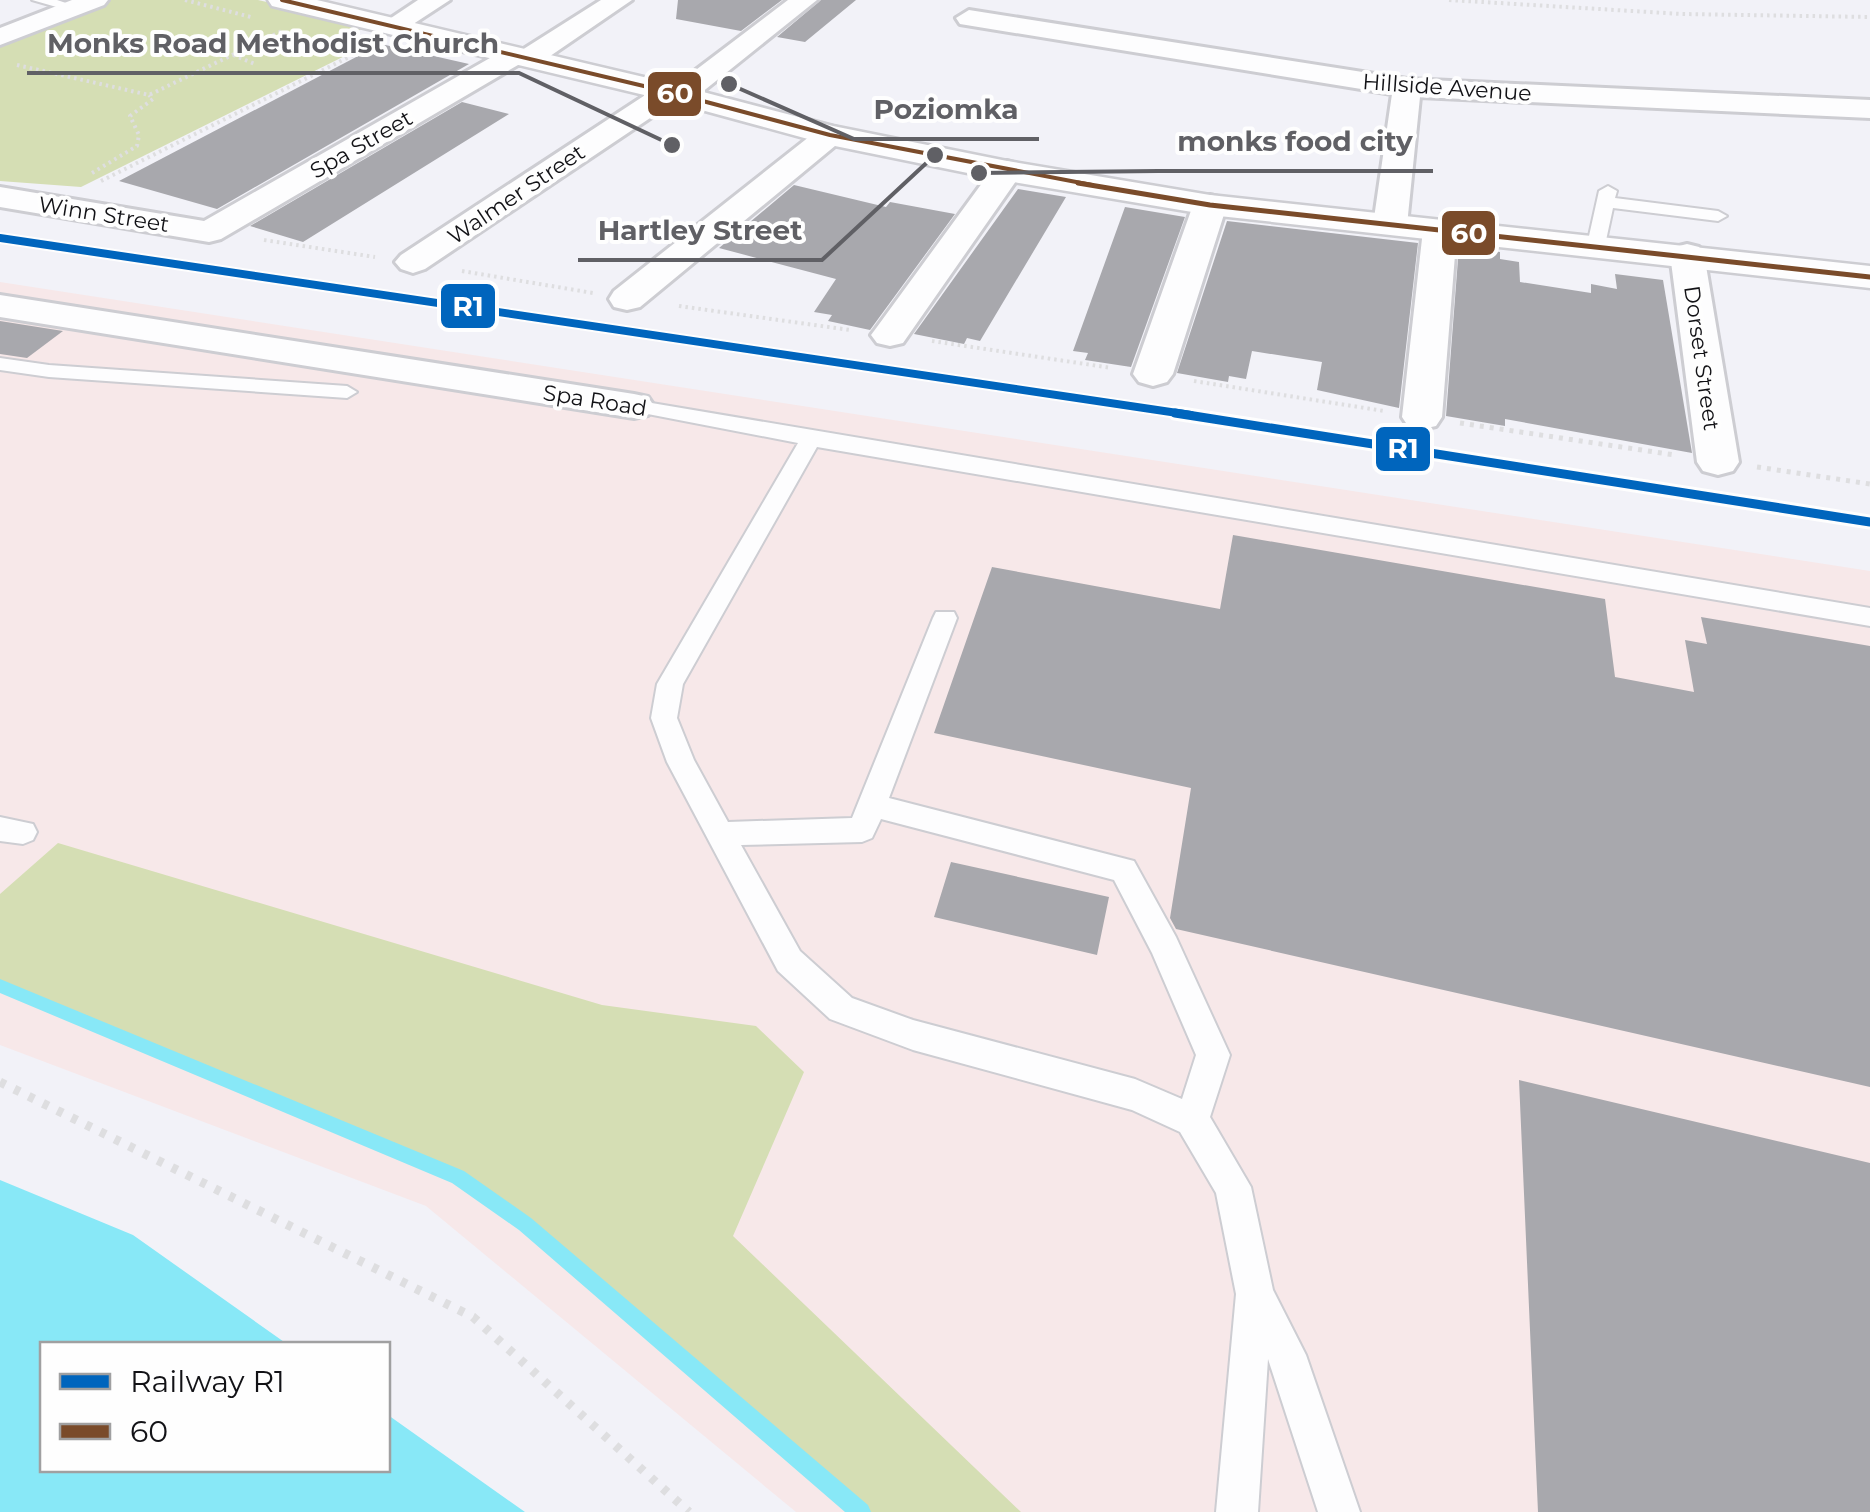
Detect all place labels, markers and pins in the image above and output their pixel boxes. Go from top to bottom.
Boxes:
callout: Monks Road Methodist Church [27,15,519,73]
callout: Poziomka [854,81,1039,139]
callout: monks food city [1158,113,1433,171]
callout: Hartley Street [578,202,822,260]

